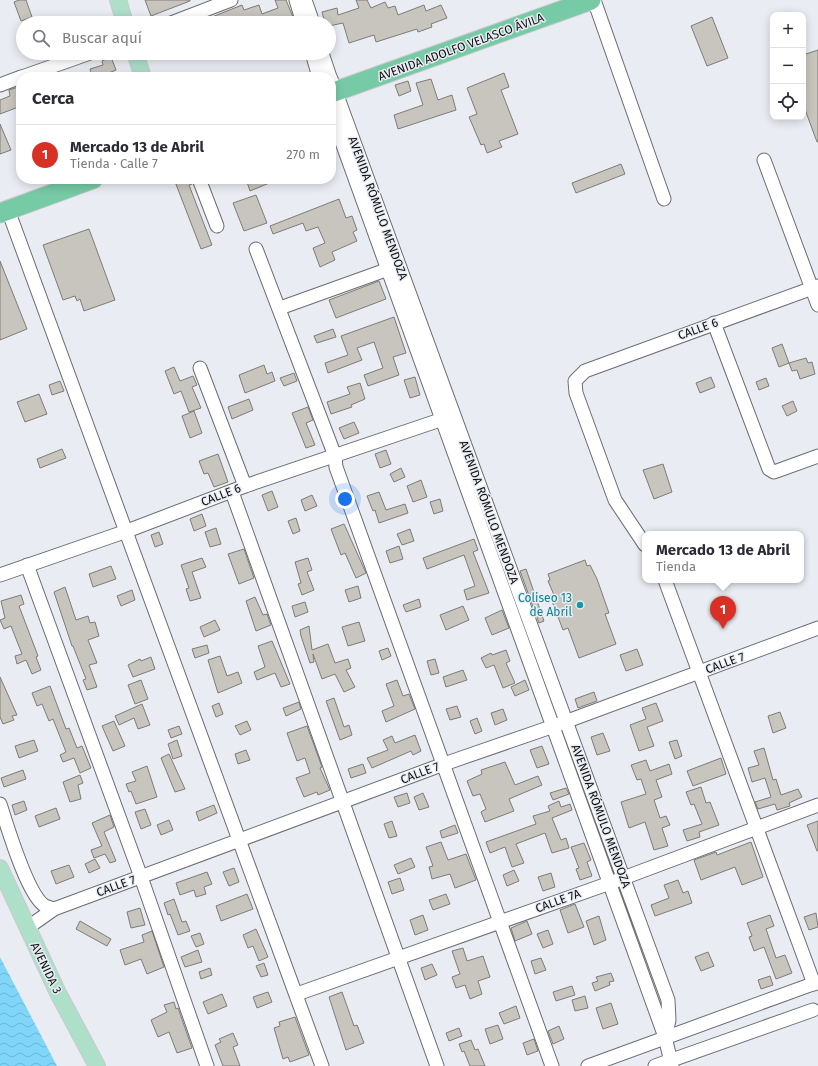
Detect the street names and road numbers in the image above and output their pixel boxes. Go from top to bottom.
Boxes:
street label: AVENIDA ADOLFO VELASCO ÁVILA [376,9,546,84]
street label: AVENIDA RÓMULO MENDOZA [345,134,411,282]
street label: CALLE 6 [676,315,720,343]
street label: AVENIDA RÓMULO MENDOZA [456,438,522,586]
street label: CALLE 6 [199,481,243,509]
street label: CALLE 7 [704,649,746,677]
street label: AVENIDA RÓMULO MENDOZA [568,742,634,890]
street label: CALLE 7 [399,759,441,787]
street label: CALLE 7 [95,872,137,900]
street label: CALLE 7A [534,886,583,916]
street label: AVENIDA 3 [28,940,64,996]

